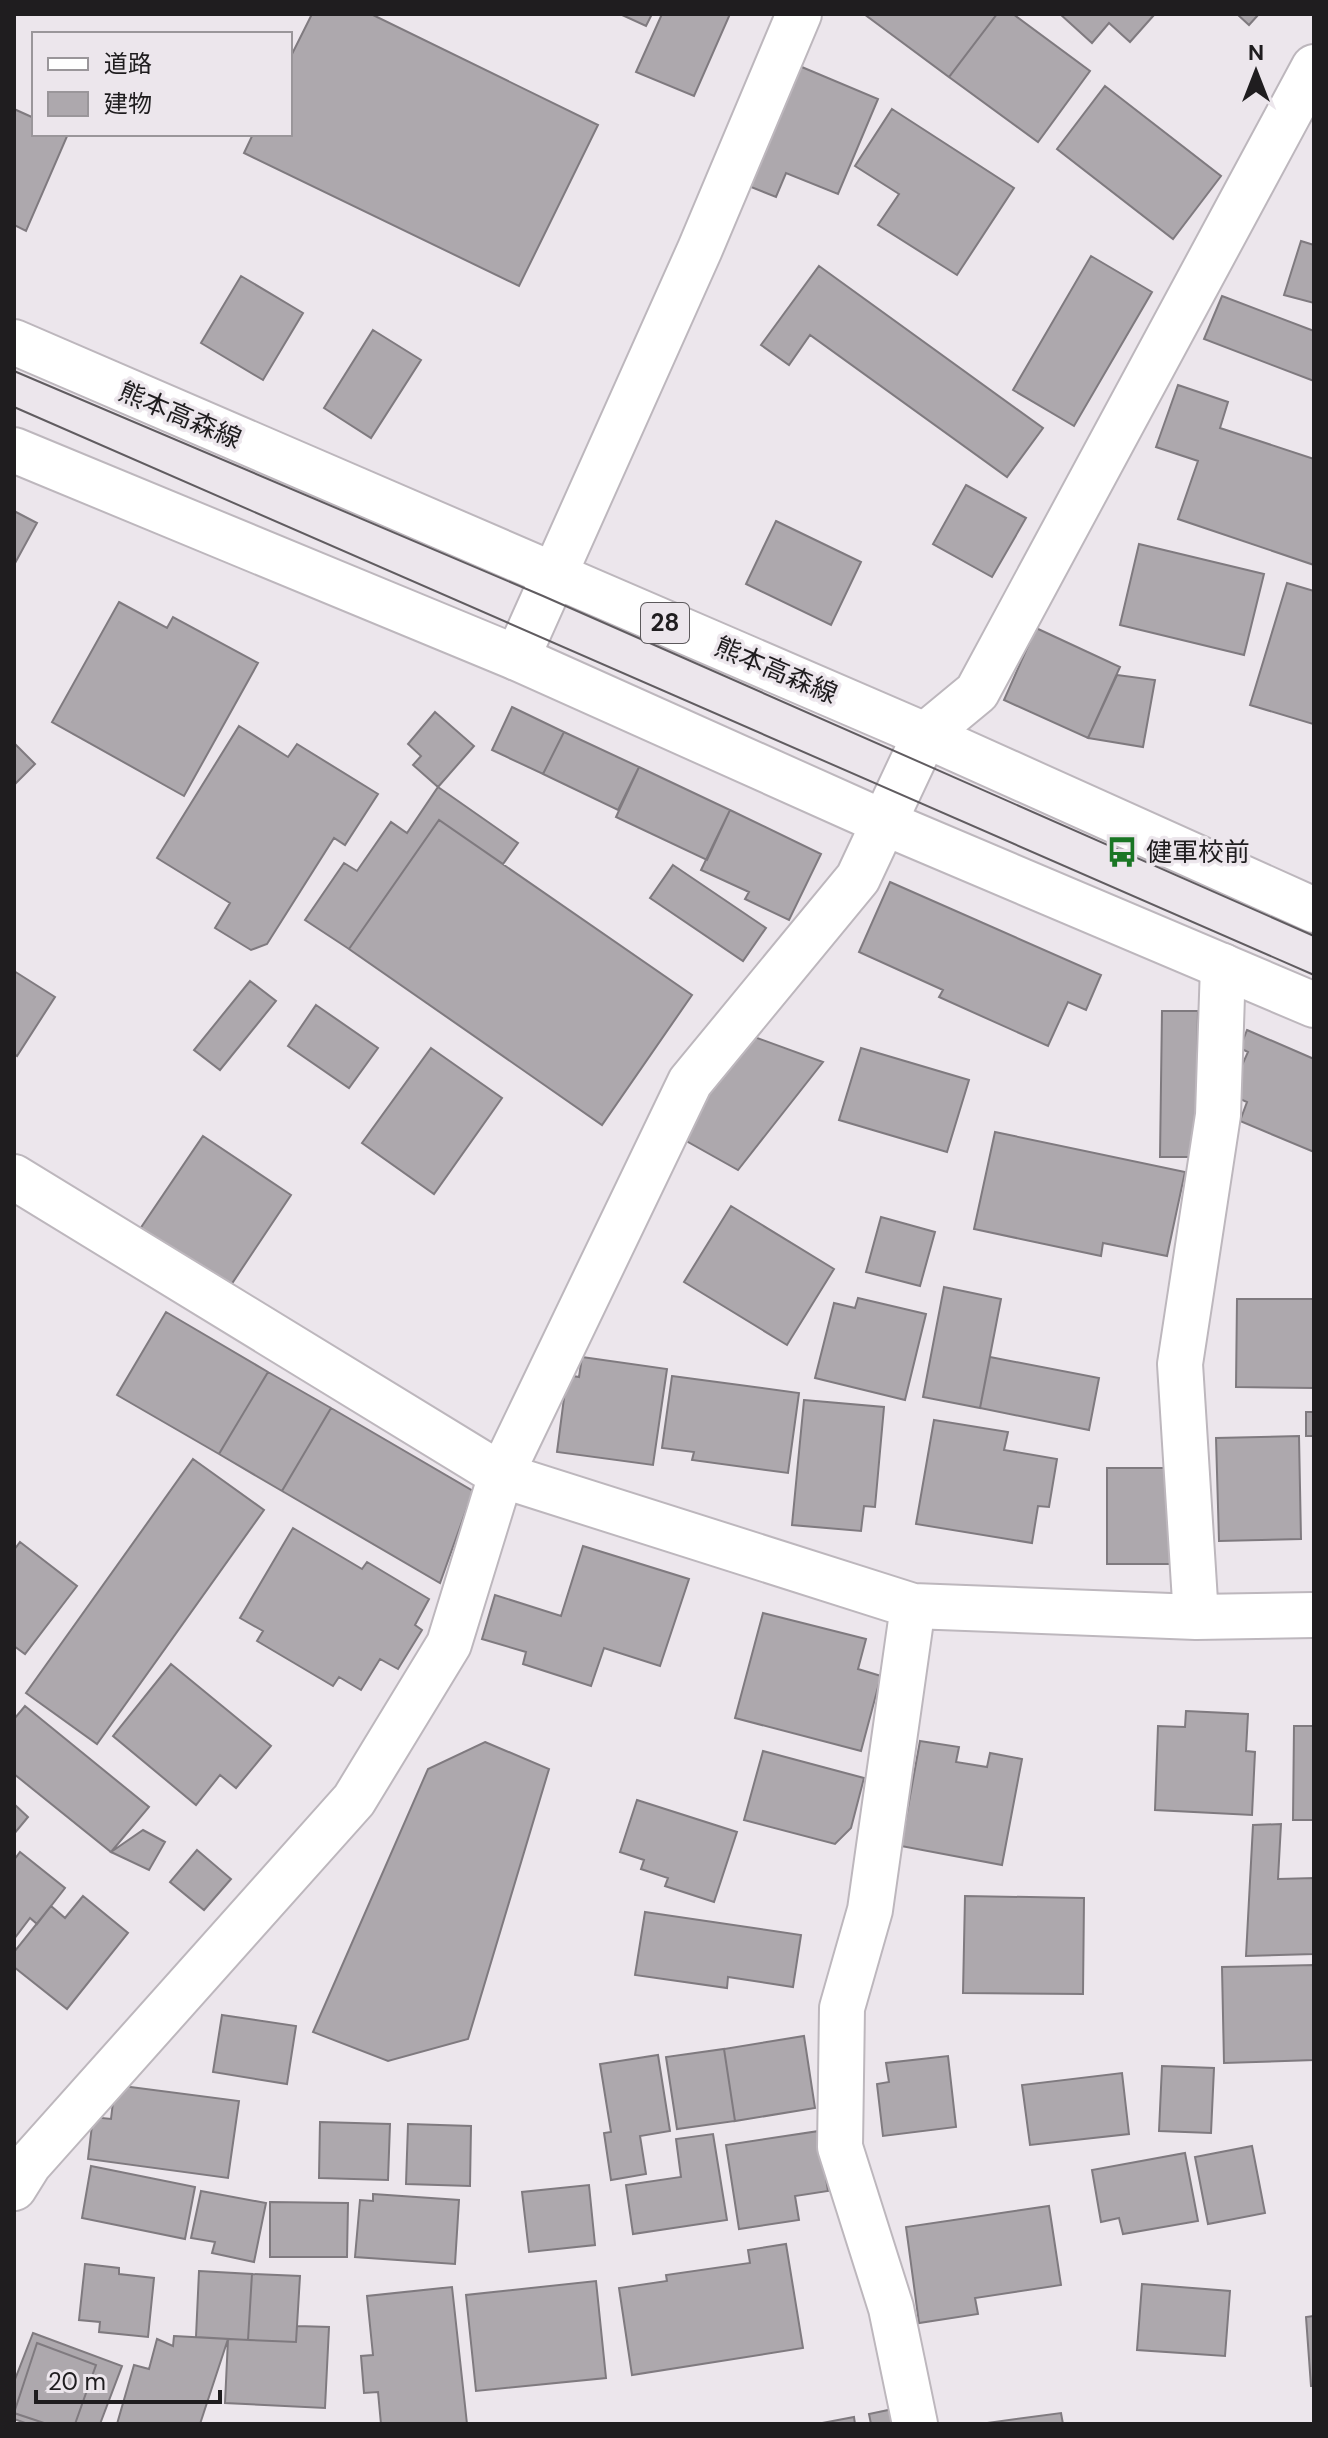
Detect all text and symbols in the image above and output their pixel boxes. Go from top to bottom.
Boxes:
legend [32,32,292,136]
north arrow [1216,32,1296,112]
text: N [1248,38,1264,67]
text: 道路 [104,48,152,79]
text: 建物 [104,88,152,119]
street label: 熊本高森線 [114,374,246,456]
road number: 28 [641,603,689,643]
street label: 熊本高森線 [710,629,842,711]
bus stop icon: 健軍校前 [1105,835,1139,869]
place label: 健軍校前 [1146,835,1250,869]
scale bar [36,2354,220,2404]
text: 20 m [48,2366,106,2397]

